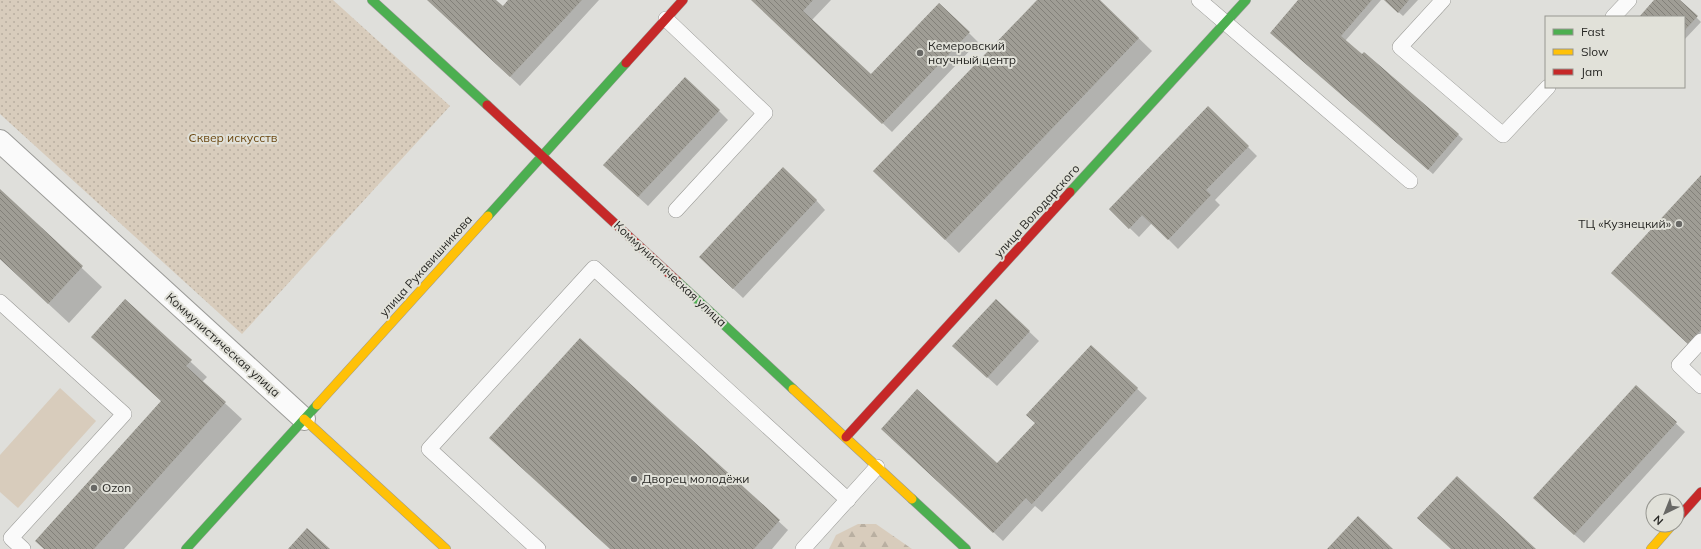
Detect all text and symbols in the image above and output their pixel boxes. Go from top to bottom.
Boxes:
legend [1545,16,1685,88]
text: Fast [1581,24,1605,39]
place label: Кемеровский научный центр [928,38,1016,67]
text: Slow [1581,44,1609,59]
marker: Кемеровский научный центр [915,48,925,58]
text: Jam [1581,64,1603,79]
park label: Сквер искусств [189,130,278,145]
street label: улица Володарского [991,161,1083,261]
street label: улица Рукавишникова [376,212,475,320]
place label: ТЦ «Кузнецкий» [1578,216,1672,231]
street label: Коммунистическая улица [611,218,730,330]
marker: ТЦ «Кузнецкий» [1674,219,1684,229]
street label: Коммунистическая улица [163,289,283,400]
place label: Дворец молодёжи [642,471,749,486]
marker: Дворец молодёжи [629,474,639,484]
place label: Ozon [102,480,131,495]
marker: Ozon [89,483,99,493]
north arrow [1645,493,1685,533]
text: N [1650,512,1666,528]

